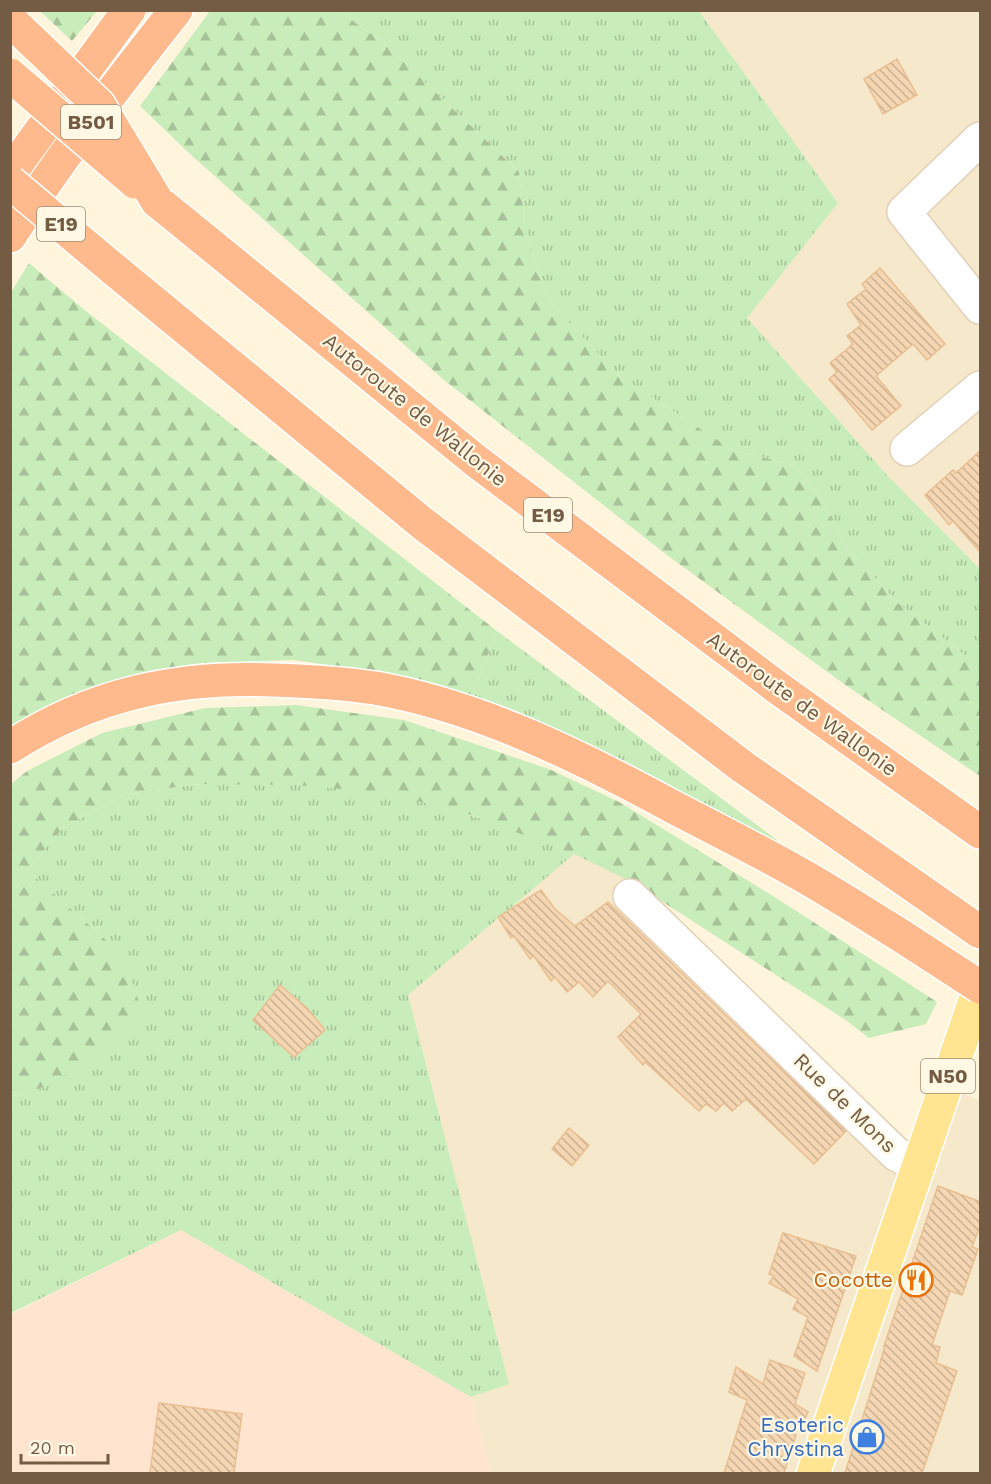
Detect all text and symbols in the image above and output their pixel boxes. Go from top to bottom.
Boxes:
road number: B501 [61,105,121,139]
road number: E19 [37,207,85,241]
street label: Autoroute de Wallonie [318,328,512,491]
road number: E19 [524,498,572,532]
street label: Autoroute de Wallonie [702,626,902,781]
street label: Rue de Mons [789,1048,902,1158]
road number: N50 [921,1059,975,1093]
restaurant icon: Cocotte [898,1262,934,1298]
place label: Cocotte [813,1267,893,1292]
place label: Esoteric Chrystina [747,1412,844,1461]
shop icon: Esoteric Chrystina [849,1419,885,1455]
scale bar [21,1427,108,1465]
text: 20 m [30,1437,75,1458]

